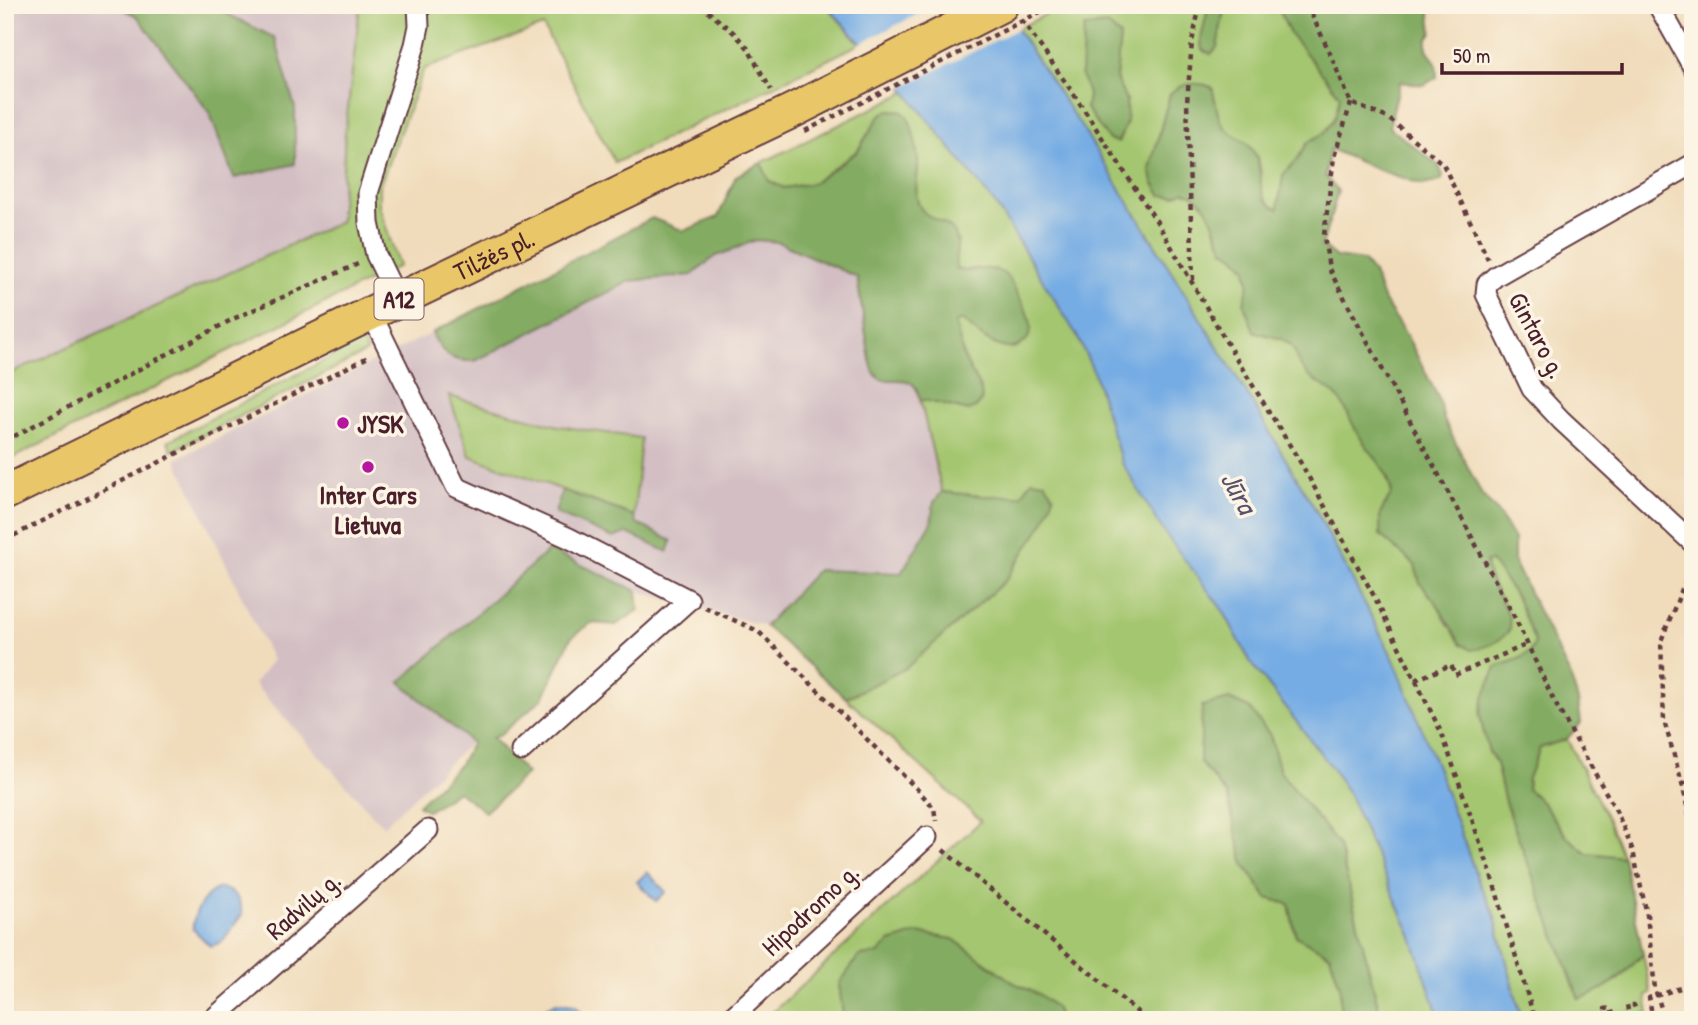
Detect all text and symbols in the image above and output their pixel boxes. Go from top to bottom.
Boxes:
scale bar [1442,32,1623,76]
text: 50 m [1453,41,1490,70]
street label: Tilžės pl. [447,220,540,288]
road number: A12 [374,278,424,320]
street label: Gintaro g. [1501,286,1575,384]
place label: JYSK [357,406,404,441]
marker: JYSK [335,415,351,431]
marker: Inter Cars Lietuva [360,459,376,475]
water label: Jūra [1212,464,1268,523]
place label: Inter Cars Lietuva [319,477,417,542]
street label: Hipodromo g. [754,855,866,963]
street label: Radvilų g. [258,863,348,947]

